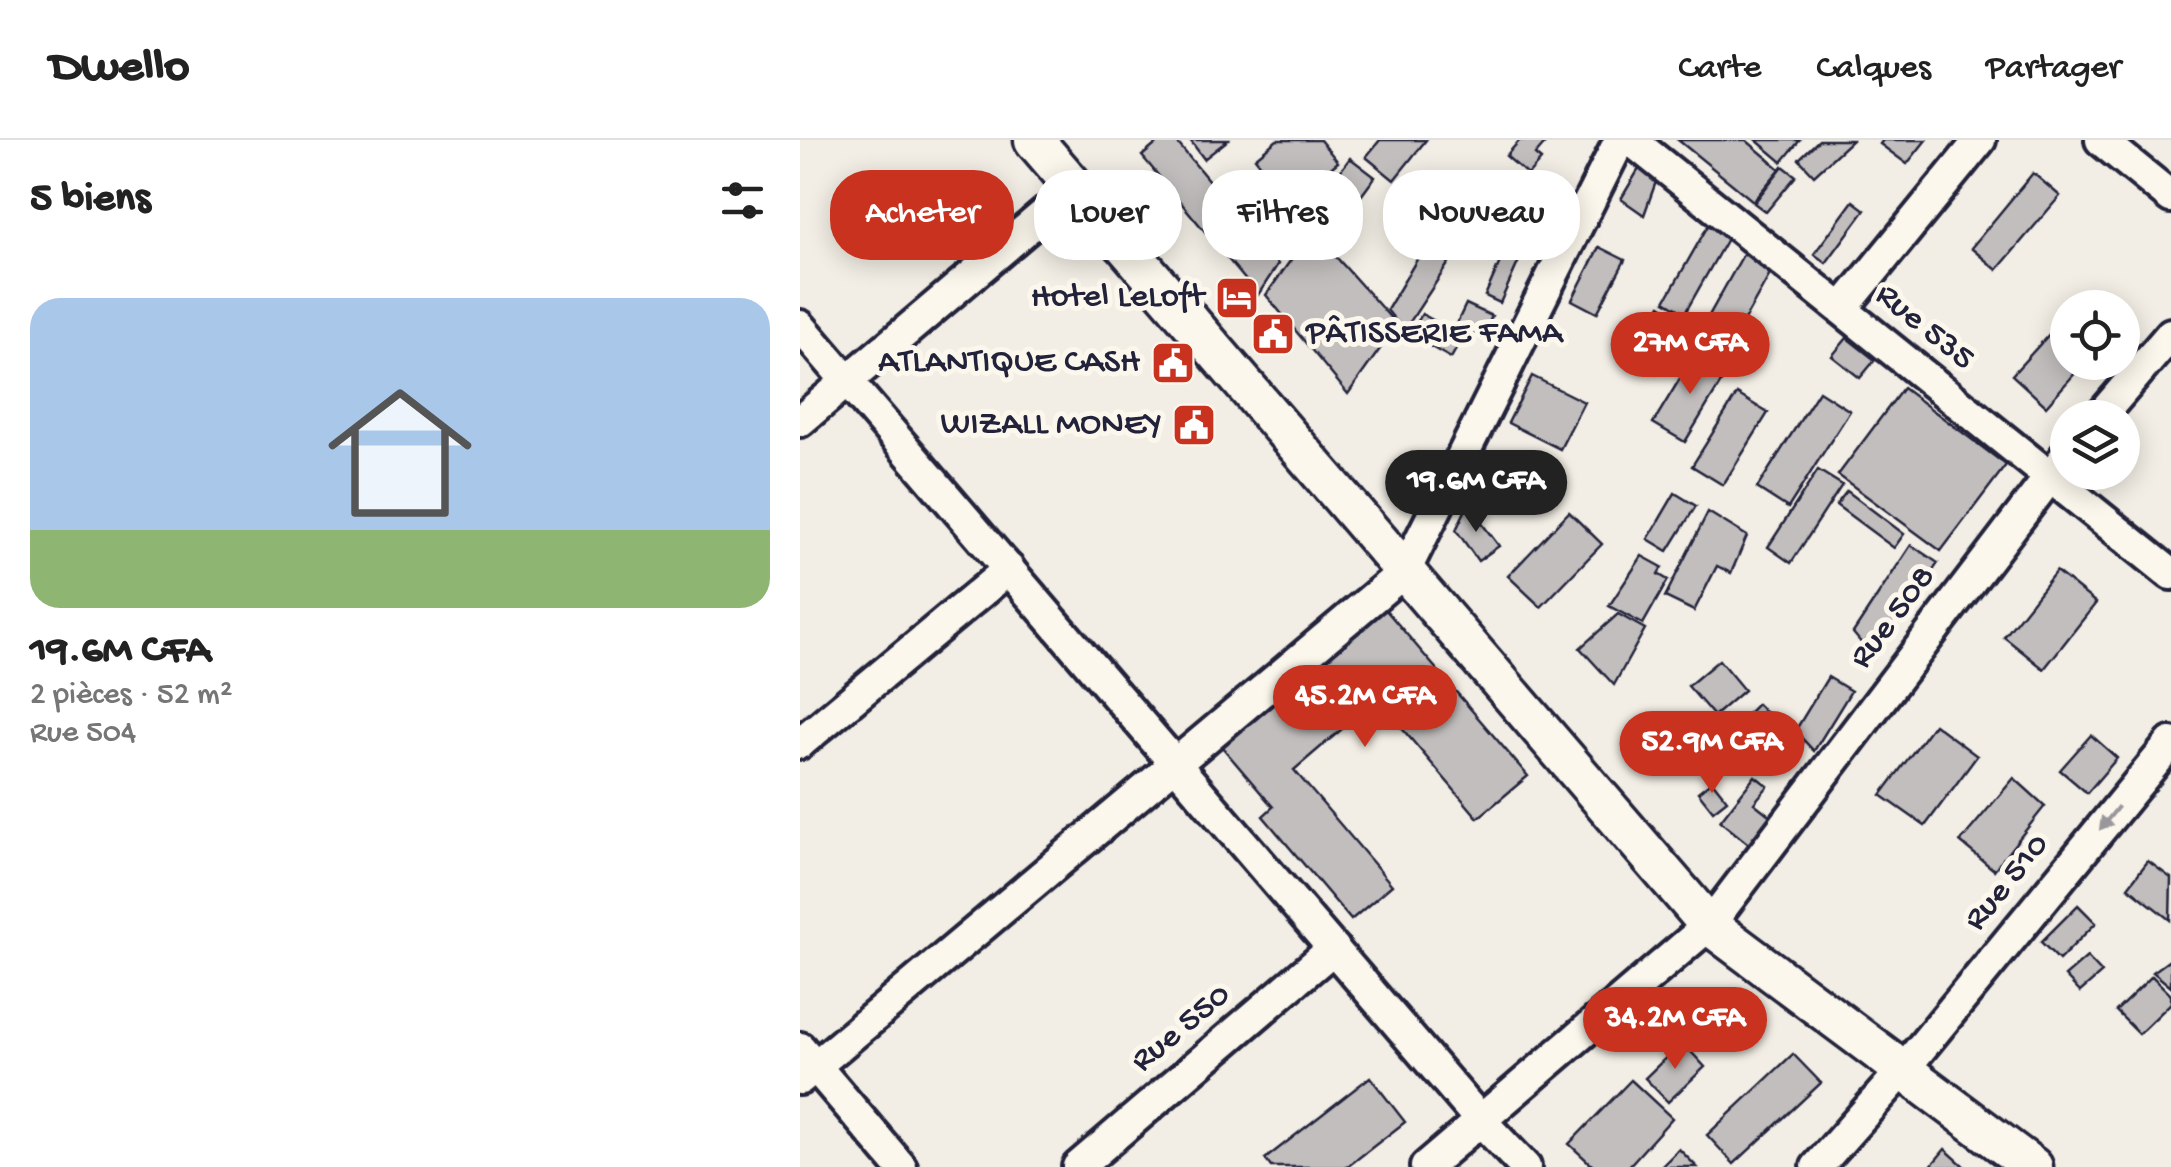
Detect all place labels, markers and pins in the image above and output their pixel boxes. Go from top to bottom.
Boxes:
hotel icon: Hotel LeLoft [1214,275,1260,321]
place label: Hotel LeLoft [1031,278,1207,319]
public building icon: PÂTISSERIE FAMA [1250,311,1296,357]
pin: 27M CFA [1598,312,1782,397]
place label: PÂTISSERIE FAMA [1305,314,1565,355]
public building icon: ATLANTIQUE CASH [1150,340,1196,386]
place label: ATLANTIQUE CASH [878,343,1141,384]
public building icon: WIZALL MONEY [1171,402,1217,448]
place label: WIZALL MONEY [940,405,1162,446]
pin: 19.6M CFA [1362,450,1590,535]
pin: 45.2M CFA [1251,665,1479,750]
pin: 52.9M CFA [1598,711,1826,796]
pin: 34.2M CFA [1561,987,1789,1072]

